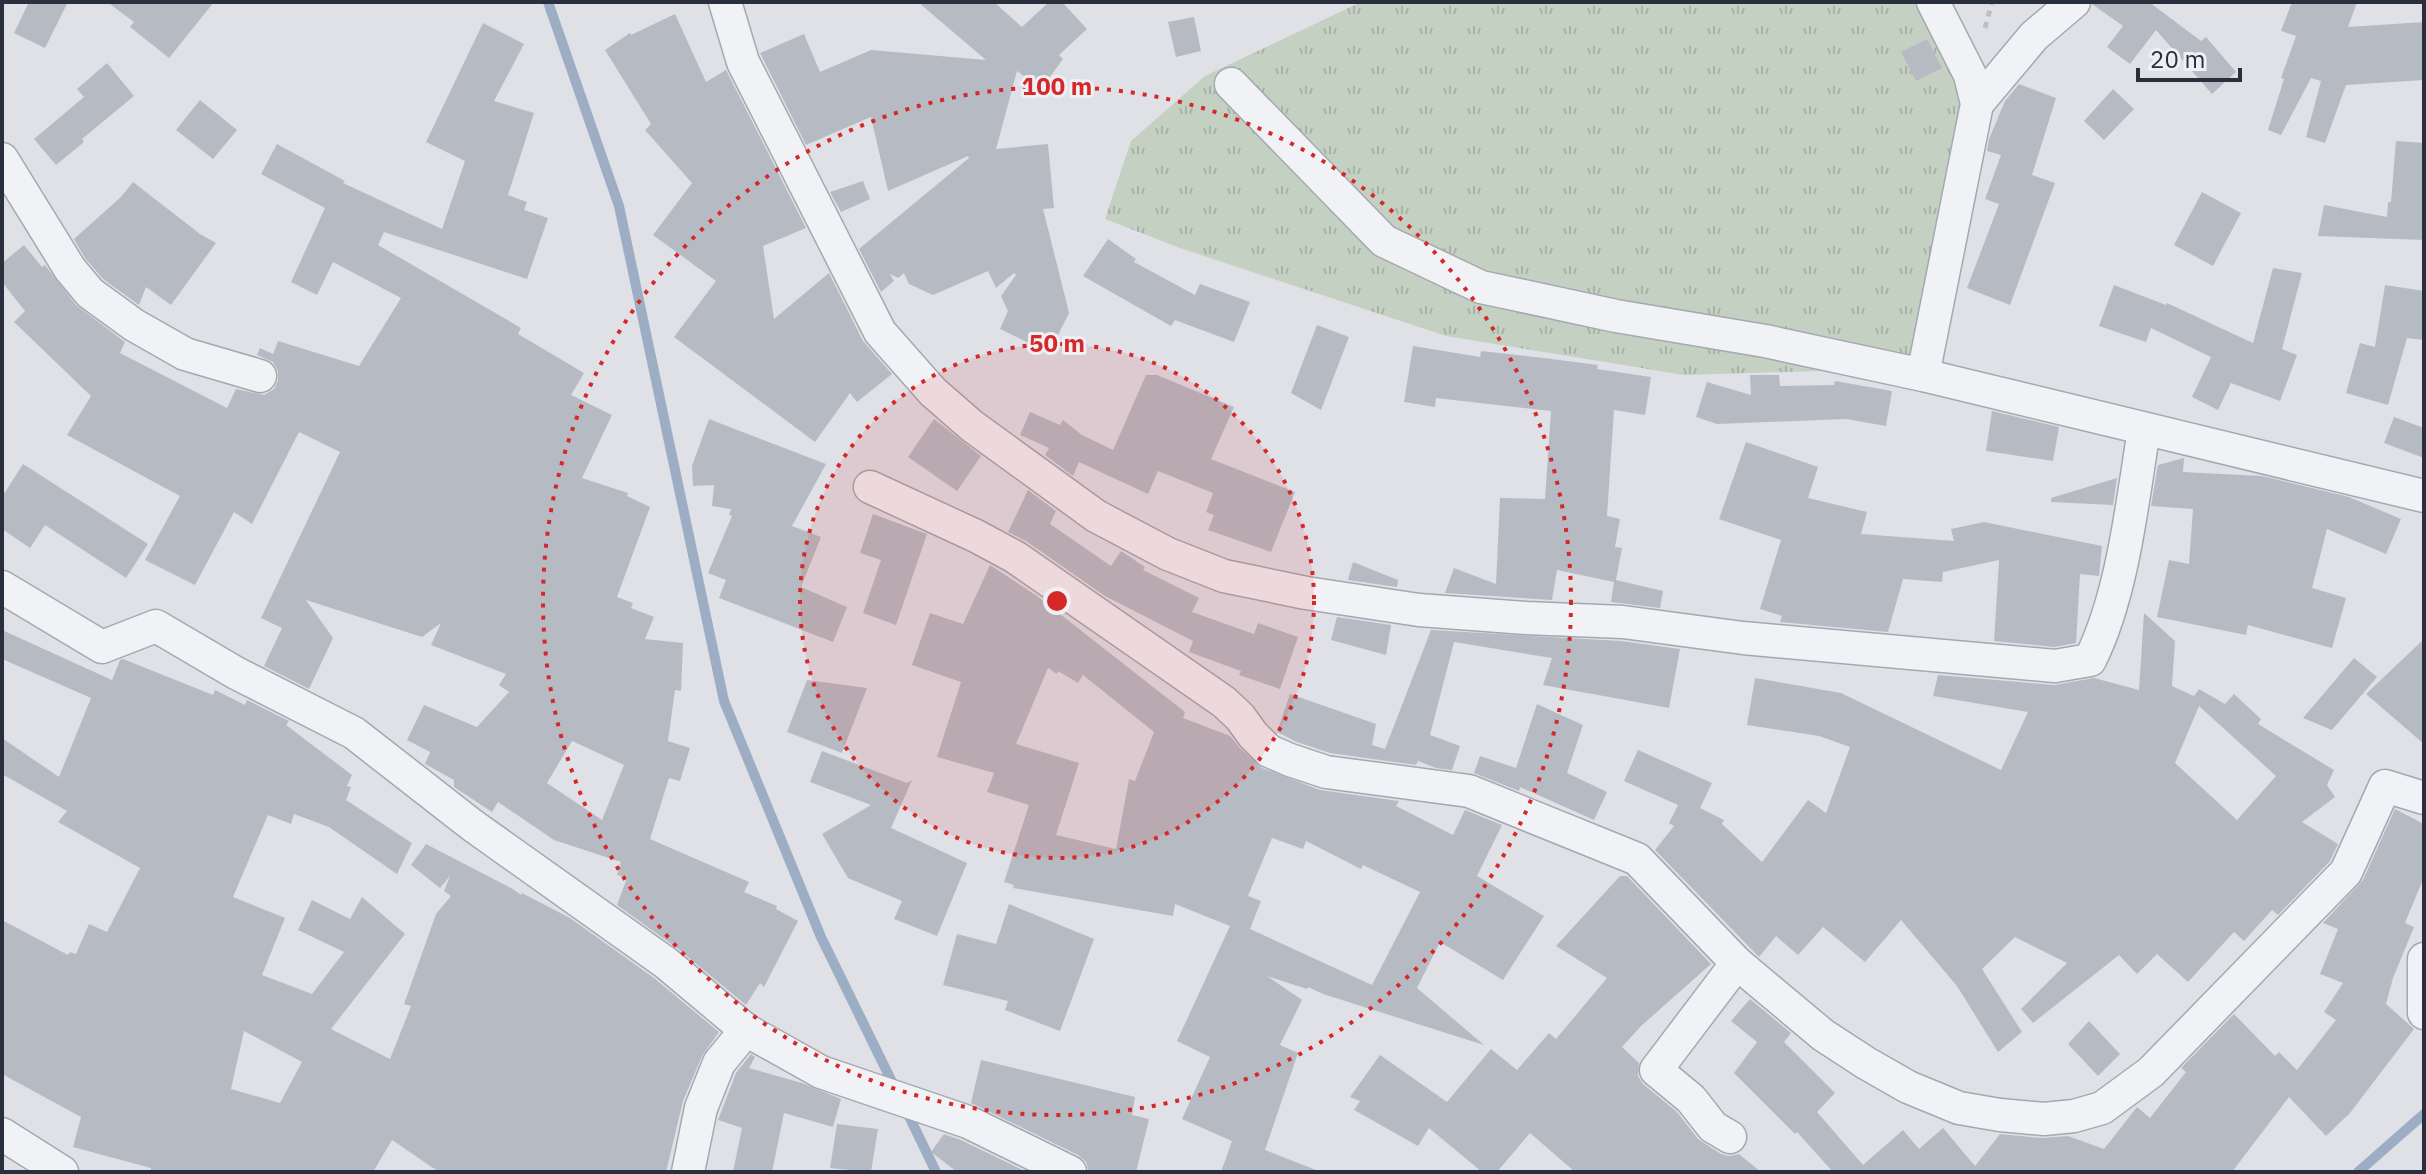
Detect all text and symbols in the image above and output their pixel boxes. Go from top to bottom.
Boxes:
scale bar [2138,32,2240,82]
text: 20 m [2150,43,2205,75]
text: 100 m [1022,70,1092,102]
text: 50 m [1029,327,1085,359]
centre of rings [1043,587,1071,615]

